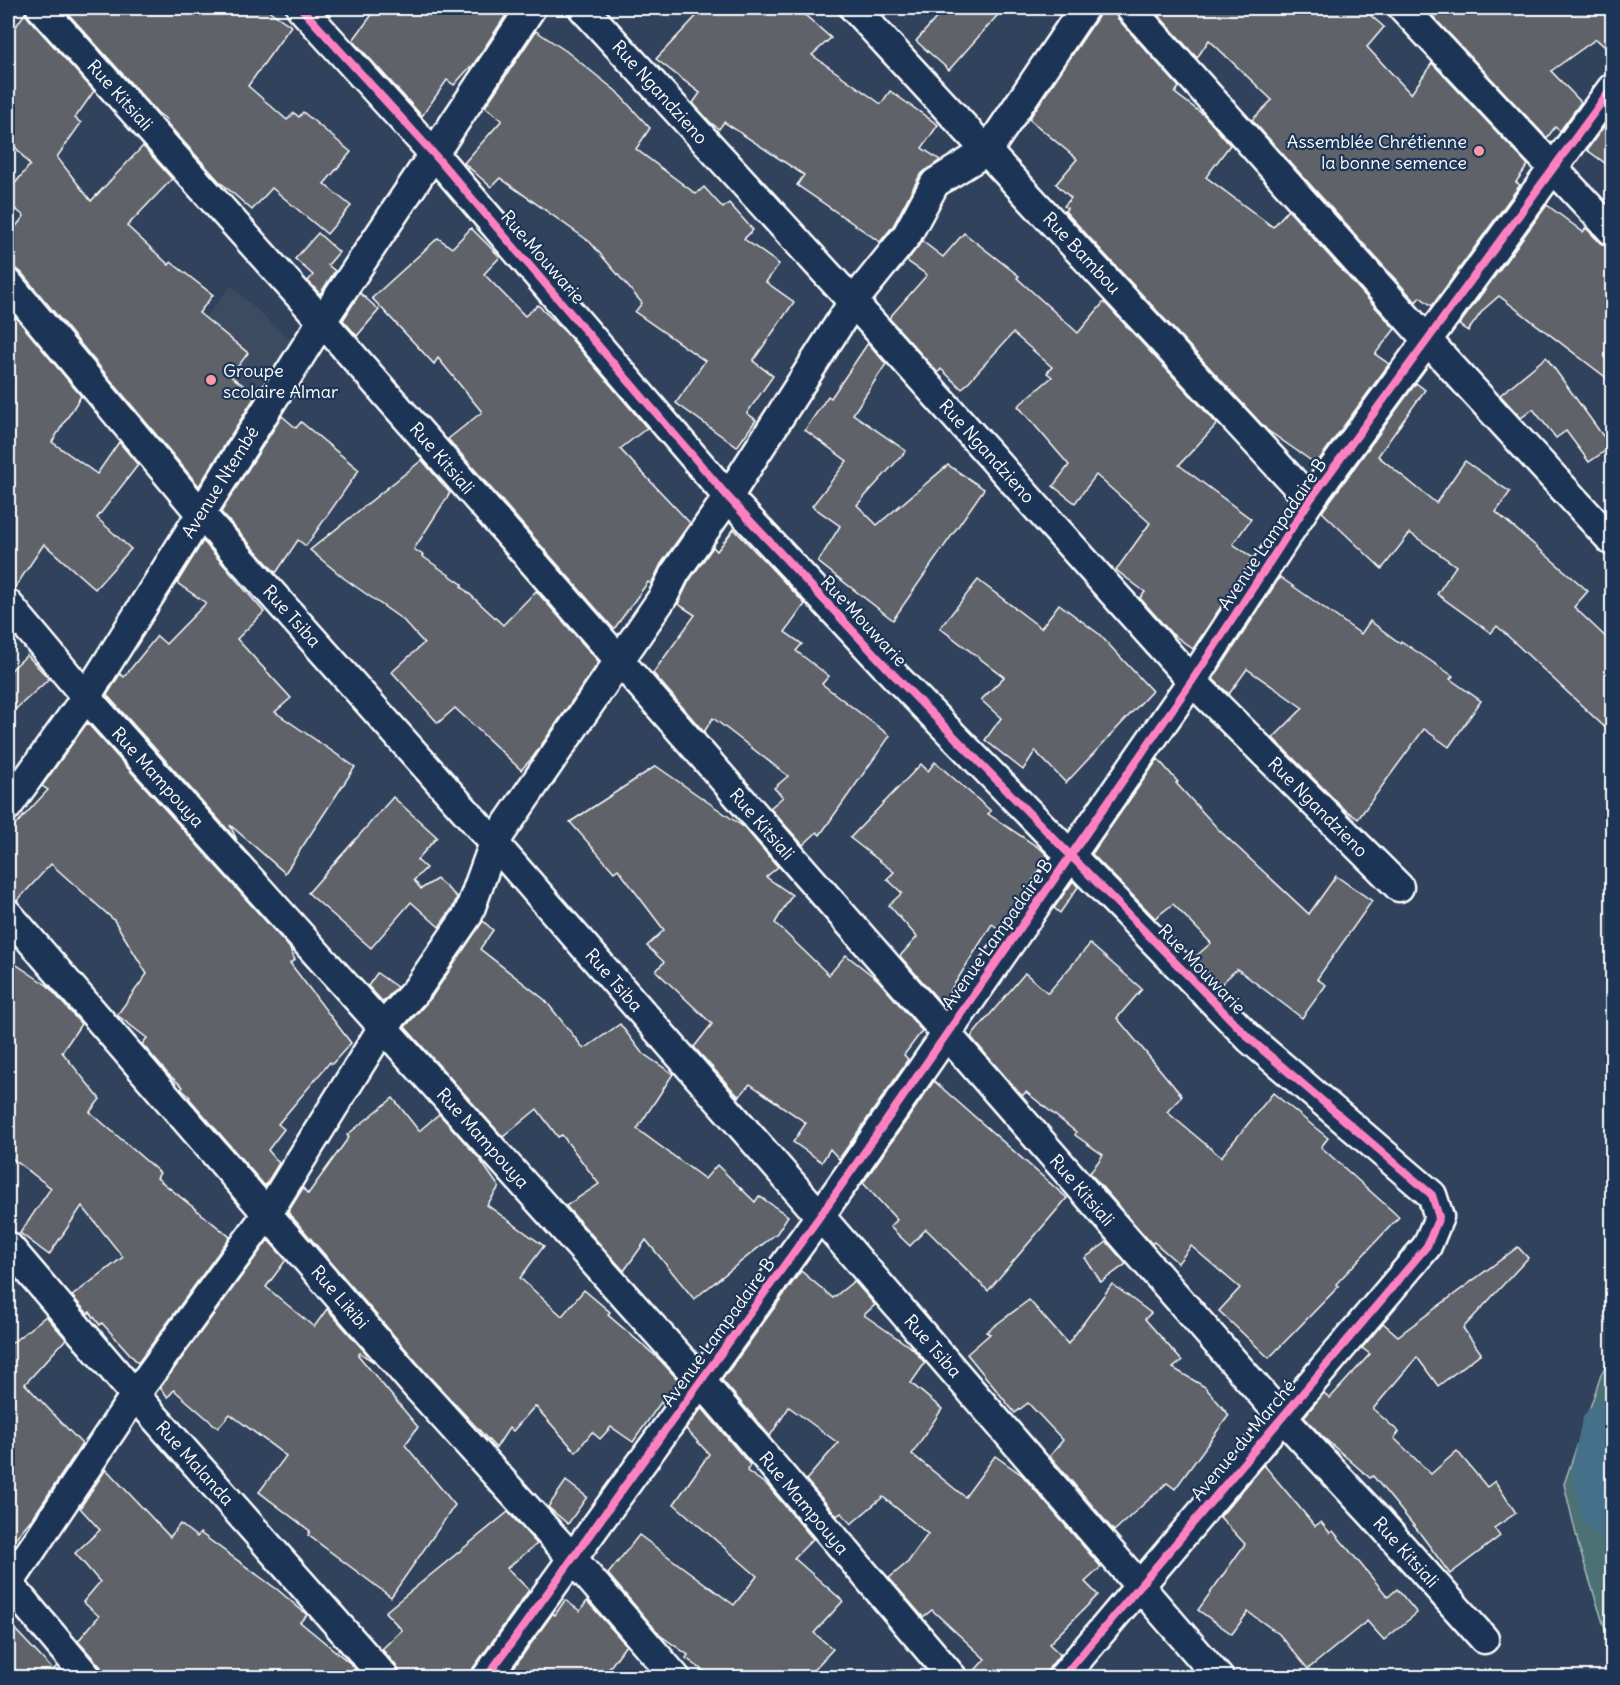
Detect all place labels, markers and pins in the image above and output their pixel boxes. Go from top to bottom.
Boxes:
place label: Assemblée Chrétienne la bonne semence [1287,130,1467,174]
marker: Assemblée Chrétienne la bonne semence [1472,144,1486,158]
place label: Groupe scolaire Almar [223,359,339,403]
marker: Groupe scolaire Almar [204,373,218,387]

